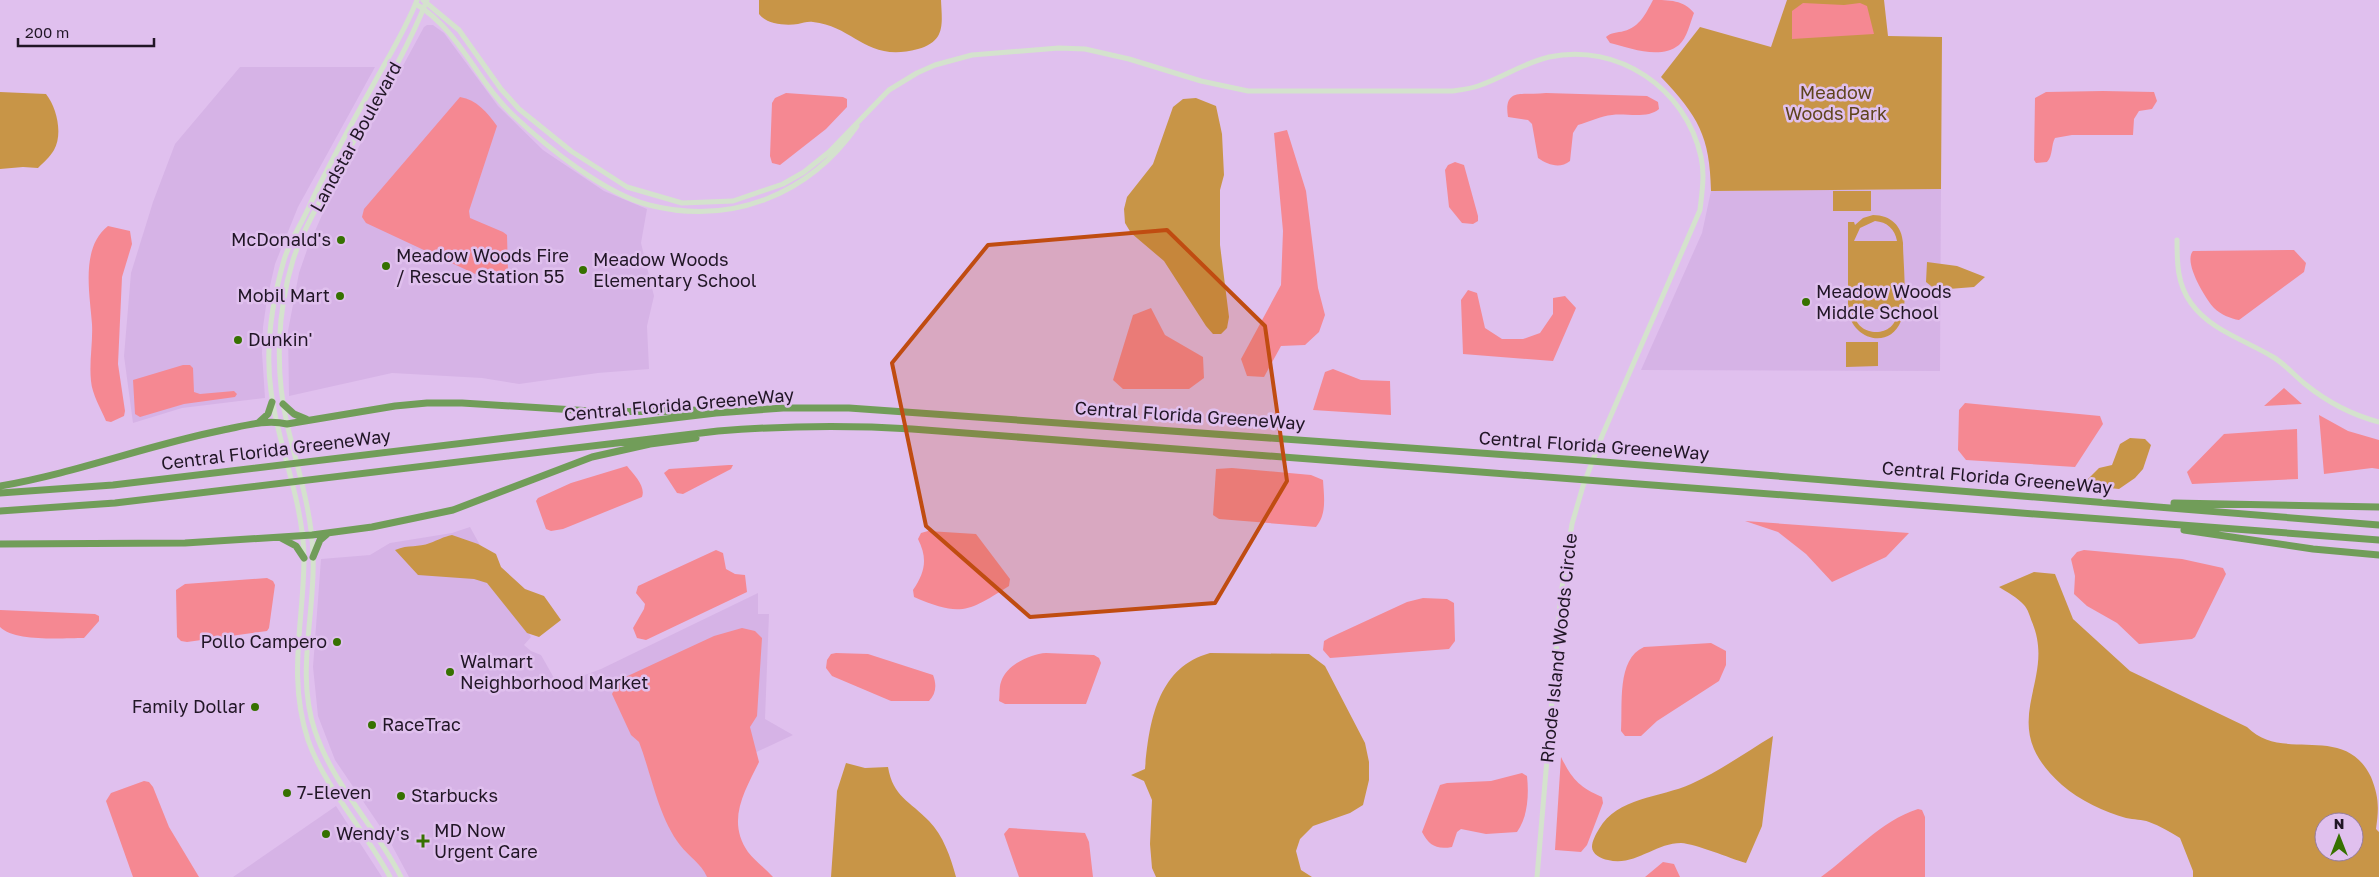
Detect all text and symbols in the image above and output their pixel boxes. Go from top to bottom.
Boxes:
scale bar [18,15,154,47]
text: 200 m [25,23,69,41]
street label: Landstar Boulevard [305,58,406,215]
park label: Meadow Woods Park [1785,81,1887,124]
place label: McDonald's [231,228,331,250]
marker: McDonald's [335,234,347,246]
place label: Meadow Woods Fire / Rescue Station 55 [396,244,569,287]
place label: Meadow Woods Elementary School [593,248,757,291]
marker: Meadow Woods Fire / Rescue Station 55 [380,260,392,272]
marker: Meadow Woods Elementary School [577,264,589,276]
place label: Meadow Woods Middle School [1816,280,1952,323]
place label: Mobil Mart [237,284,330,306]
marker: Mobil Mart [334,290,346,302]
marker: Meadow Woods Middle School [1800,296,1812,308]
place label: Dunkin' [248,328,312,350]
marker: Dunkin' [232,334,244,346]
street label: Central Florida GreeneWay [563,383,795,425]
street label: Central Florida GreeneWay [1074,396,1306,434]
street label: Central Florida GreeneWay [160,424,392,474]
street label: Central Florida GreeneWay [1478,426,1710,464]
street label: Central Florida GreeneWay [1881,456,2113,498]
street label: Rhode Island Woods Circle [1535,532,1581,764]
place label: Pollo Campero [200,630,327,652]
marker: Pollo Campero [331,636,343,648]
place label: Walmart Neighborhood Market [460,650,648,693]
marker: Walmart Neighborhood Market [444,666,456,678]
place label: Family Dollar [132,695,245,717]
marker: Family Dollar [249,701,261,713]
place label: RaceTrac [382,713,461,735]
marker: RaceTrac [366,719,378,731]
place label: 7-Eleven [297,781,371,803]
place label: Starbucks [411,784,498,806]
marker: 7-Eleven [281,787,293,799]
marker: Starbucks [395,790,407,802]
north arrow [2314,812,2364,862]
text: N [2334,815,2344,832]
place label: MD Now Urgent Care [434,819,538,862]
place label: Wendy's [336,822,409,844]
marker: Wendy's [320,828,332,840]
marker: MD Now Urgent Care [416,834,430,848]

